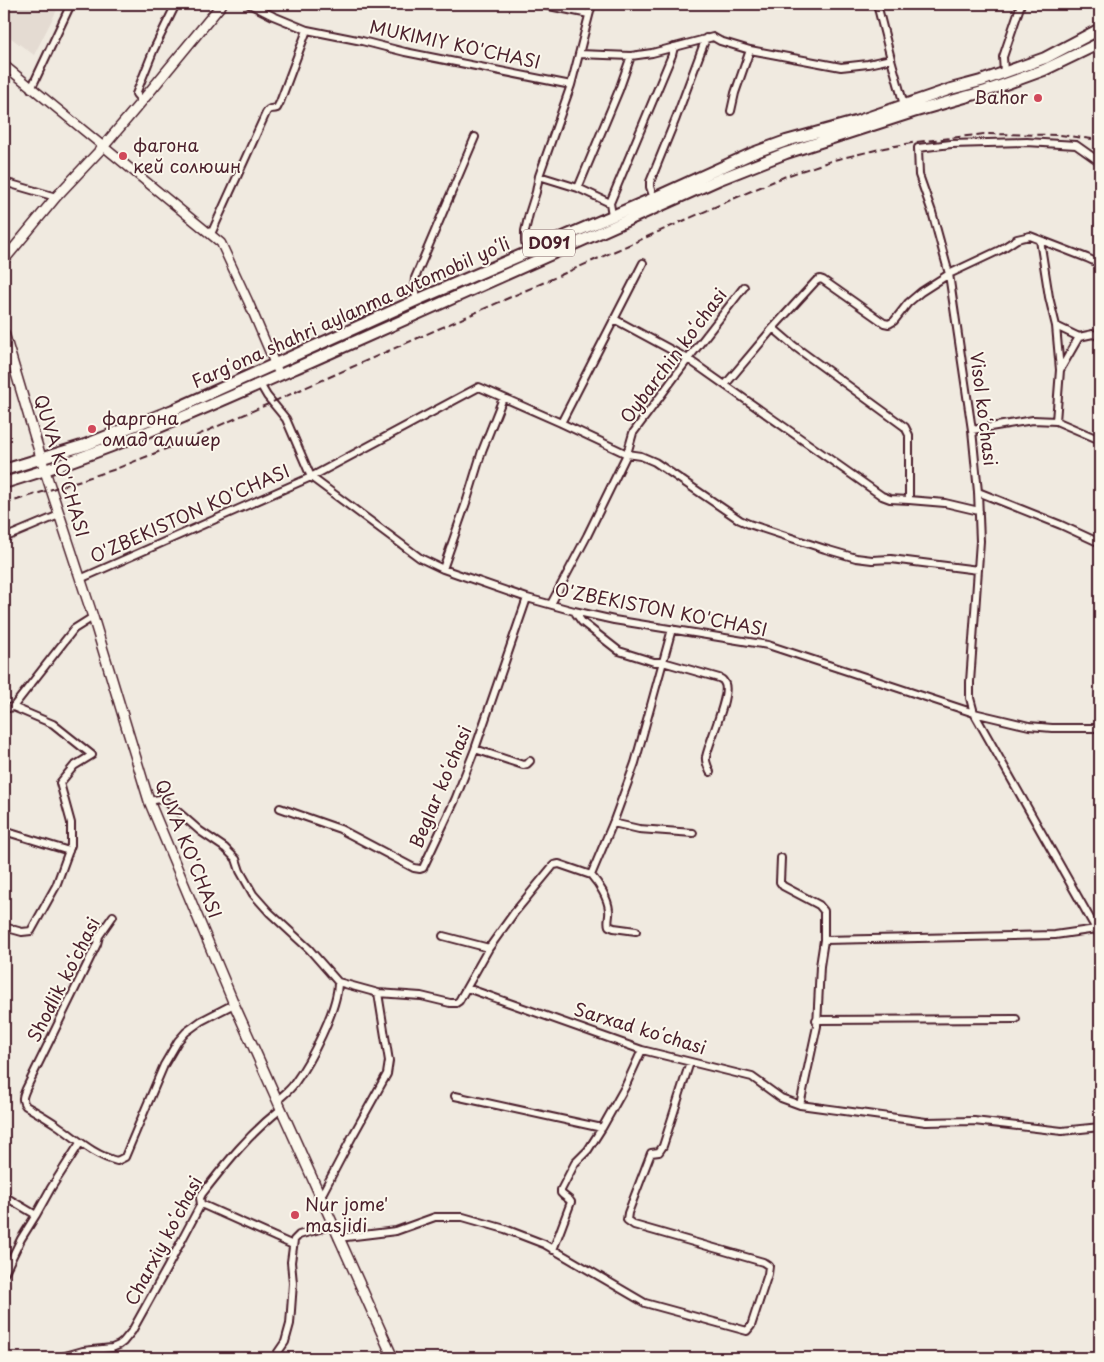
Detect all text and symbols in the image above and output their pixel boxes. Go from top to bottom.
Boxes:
street label: MUKIMIY KO'CHASI [367,12,543,75]
place label: Bahor [974,83,1029,110]
marker: Bahor [1032,92,1044,104]
place label: фагона кей солюшн [133,131,241,179]
marker: фагона кей солюшн [117,150,129,162]
street label: Fargʻona shahri aylanma avtomobil yoʻli [187,229,514,394]
road number: D091 [523,230,575,256]
street label: Oybarchin koʻchasi [613,282,733,428]
street label: Visol koʻchasi [964,350,1005,467]
street label: QUVA KO'CHASI [28,391,97,540]
place label: фаргона омад алишер [102,404,221,452]
marker: фаргона омад алишер [86,423,98,435]
street label: O'ZBEKISTON KO'CHASI [85,456,294,569]
street label: O'ZBEKISTON KO'CHASI [553,575,770,642]
street label: Beglar koʻchasi [402,721,478,852]
street label: QUVA KO'CHASI [149,775,230,922]
street label: Shodlik koʻchasi [19,912,106,1047]
street label: Sarxad koʻchasi [571,995,710,1060]
street label: Charxiy koʻchasi [117,1171,208,1310]
place label: Nur jome' masjidi [305,1190,388,1238]
marker: Nur jome' masjidi [289,1209,301,1221]

